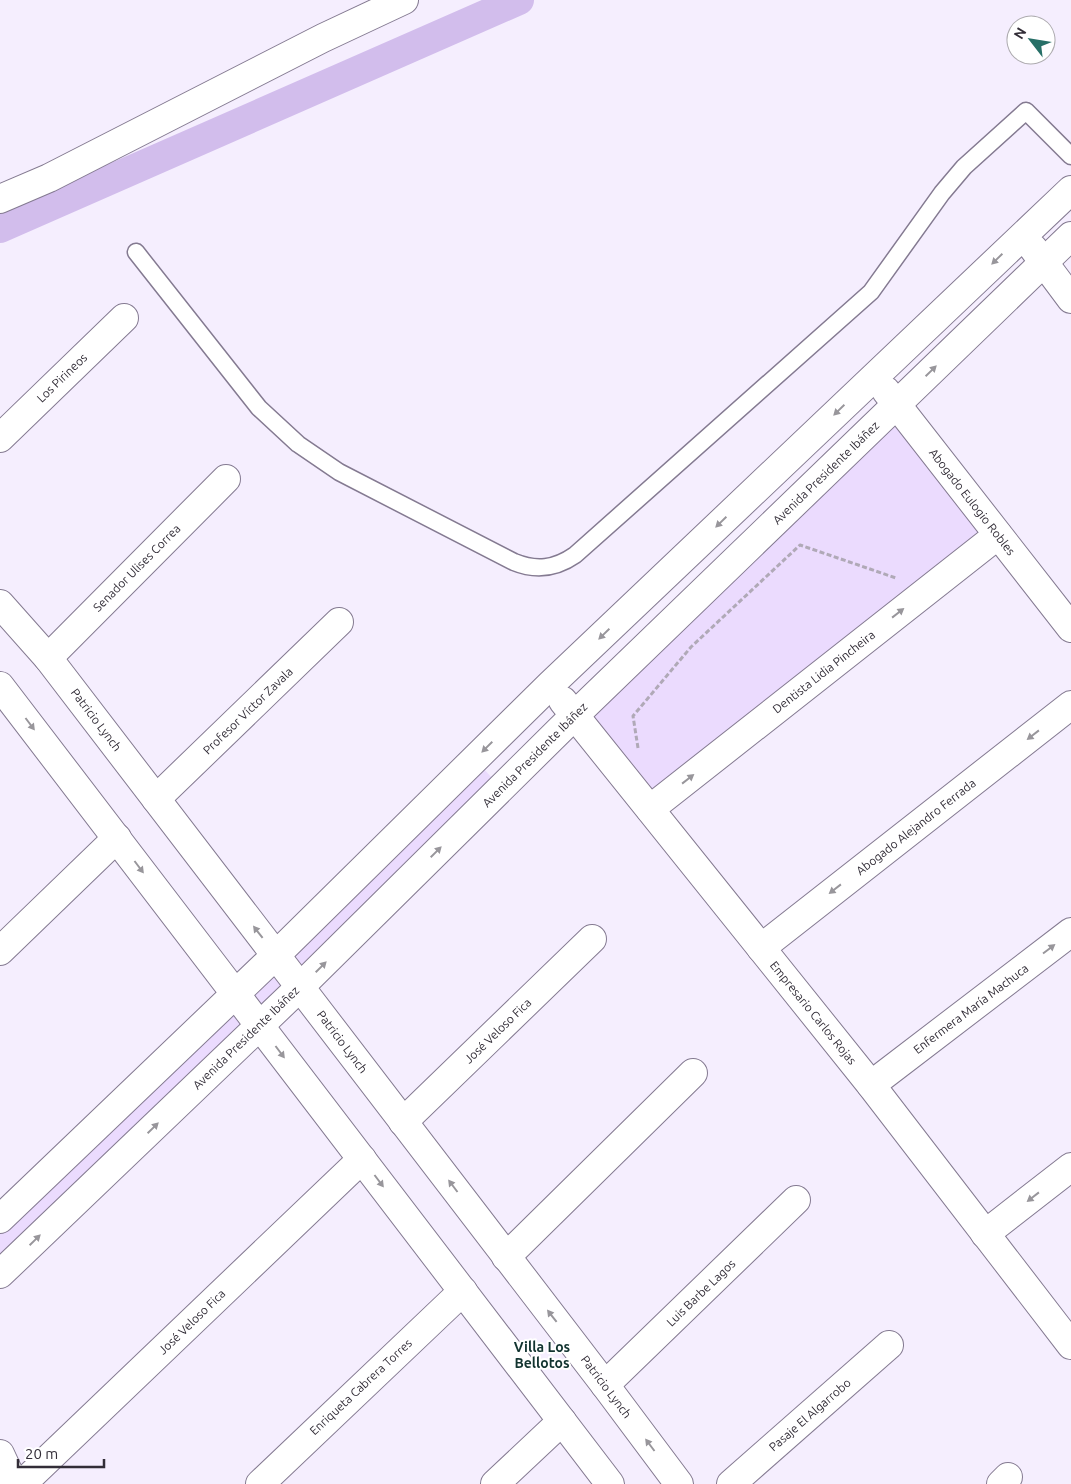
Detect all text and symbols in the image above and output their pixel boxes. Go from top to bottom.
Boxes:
north arrow [1006,15,1056,65]
text: N [1010,25,1029,42]
one-way arrow [992,253,1004,265]
street label: Los Pirineos [34,351,89,405]
one-way arrow [925,366,937,378]
one-way arrow [833,404,845,416]
street label: Avenida Presidente Ibáñez [770,418,882,527]
street label: Abogado Eulogio Robles [927,446,1018,557]
one-way arrow [716,516,728,528]
street label: Senador Ulises Correa [90,521,183,614]
one-way arrow [891,608,904,619]
one-way arrow [598,628,610,640]
street label: Dentista Lidia Pincheira [770,628,877,715]
street label: Profesor Víctor Zavala [200,665,295,757]
street label: Patricio Lynch [69,686,124,753]
street label: Avenida Presidente Ibáñez [480,699,590,809]
one-way arrow [25,717,35,731]
one-way arrow [1026,730,1039,741]
one-way arrow [481,741,493,753]
one-way arrow [682,774,695,785]
street label: Abogado Alejandro Ferrada [853,776,978,877]
one-way arrow [430,847,442,859]
one-way arrow [134,860,145,873]
one-way arrow [829,884,842,895]
one-way arrow [253,926,264,939]
one-way arrow [1042,944,1056,954]
street label: Empresario Carlos Rojas [768,959,859,1067]
one-way arrow [314,961,326,973]
street label: Enfermera María Machuca [911,961,1031,1056]
street label: Avenida Presidente Ibáñez [190,983,302,1092]
street label: José Veloso Fica [462,996,534,1066]
street label: Patricio Lynch [315,1008,370,1075]
one-way arrow [275,1045,286,1058]
one-way arrow [146,1122,158,1134]
one-way arrow [374,1174,384,1188]
one-way arrow [447,1180,458,1193]
one-way arrow [1026,1191,1039,1202]
one-way arrow [29,1234,41,1246]
street label: Luis Barbe Lagos [664,1257,738,1329]
street label: José Veloso Fica [156,1287,228,1357]
one-way arrow [546,1309,557,1322]
street label: Enriqueta Cabrera Torres [307,1336,414,1437]
district label: Villa Los Bellotos [514,1339,571,1371]
street label: Patricio Lynch [579,1353,634,1420]
street label: Pasaje El Algarrobo [766,1376,853,1454]
scale bar [18,1436,104,1468]
one-way arrow [645,1438,655,1452]
text: 20 m [25,1445,58,1462]

